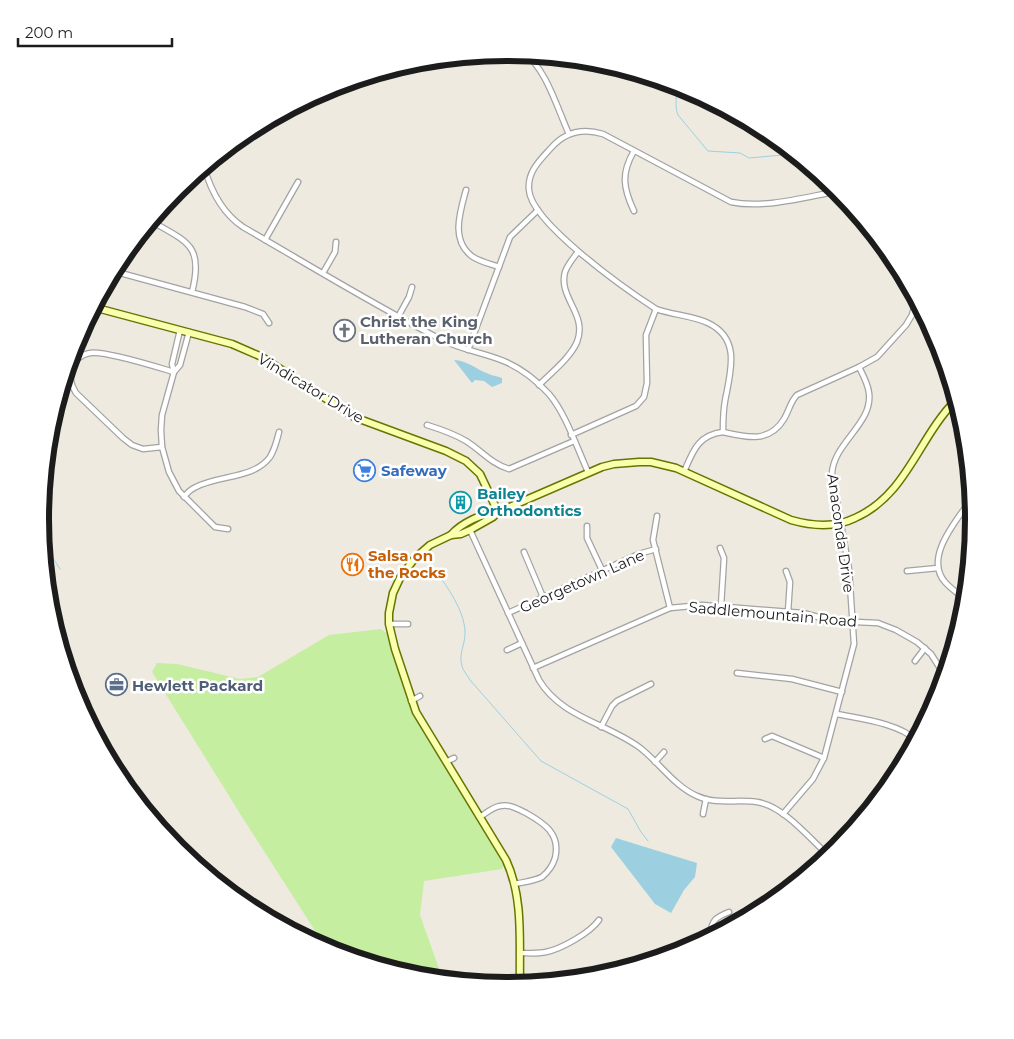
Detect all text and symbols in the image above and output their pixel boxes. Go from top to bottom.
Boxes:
scale bar [18,15,171,47]
text: 200 m [25,23,73,42]
place label: Christ the King Lutheran Church [360,312,493,348]
church icon: Christ the King Lutheran Church [332,318,356,342]
street label: Vindicator Drive [255,349,367,427]
supermarket icon: Safeway [353,458,377,482]
place label: Safeway [381,461,448,480]
street label: Anaconda Drive [823,472,859,594]
place label: Bailey Orthodontics [477,484,582,520]
building icon: Bailey Orthodontics [449,490,473,514]
street label: Georgetown Lane [517,545,647,617]
place label: Salsa on the Rocks [368,546,446,582]
restaurant icon: Salsa on the Rocks [340,552,364,576]
street label: Saddlemountain Road [688,597,858,631]
office icon: Hewlett Packard [104,673,128,697]
place label: Hewlett Packard [132,676,263,695]

